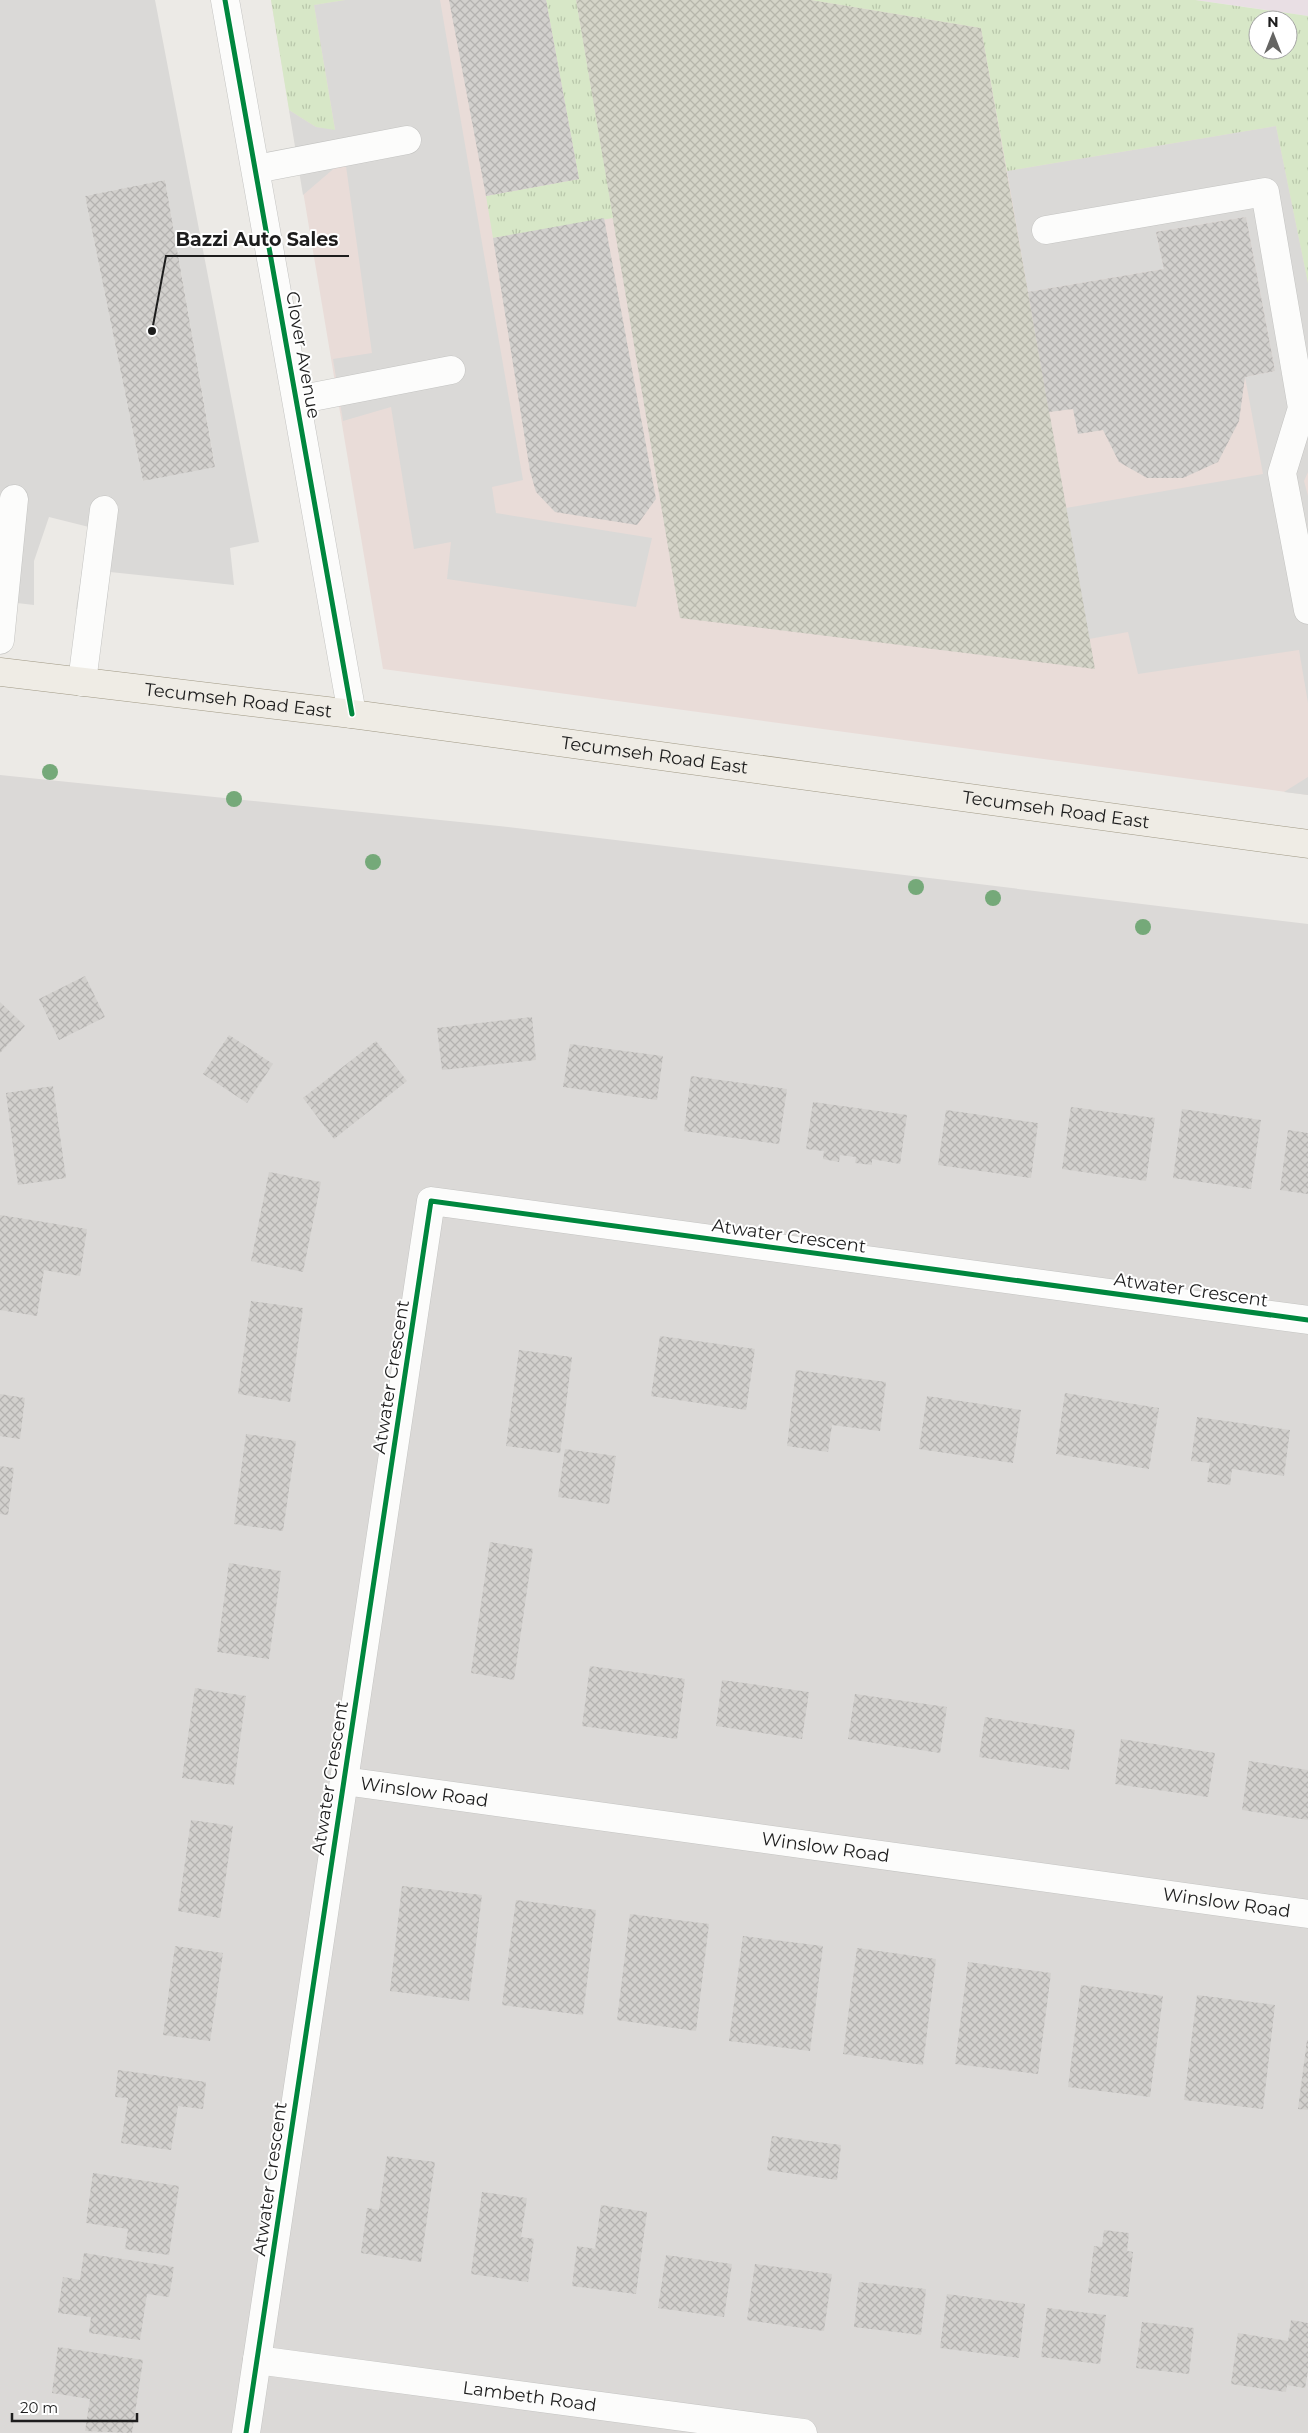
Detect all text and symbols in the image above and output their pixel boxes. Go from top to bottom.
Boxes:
north arrow [1248,10,1298,60]
text: N [1267,13,1279,31]
callout: Bazzi Auto Sales [166,222,349,256]
text: Bazzi Auto Sales [176,228,338,251]
street label: Clover Avenue [281,290,325,420]
street label: Tecumseh Road East [143,678,333,723]
street label: Tecumseh Road East [560,732,750,779]
street label: Tecumseh Road East [961,786,1151,833]
street label: Atwater Crescent [710,1214,868,1258]
street label: Atwater Crescent [1112,1268,1270,1312]
street label: Atwater Crescent [368,1298,414,1456]
street label: Atwater Crescent [307,1699,353,1857]
street label: Winslow Road [359,1772,490,1812]
street label: Winslow Road [760,1828,891,1867]
street label: Winslow Road [1161,1883,1292,1922]
street label: Atwater Crescent [248,2100,292,2258]
street label: Lambeth Road [461,2377,598,2416]
scale bar [12,2390,138,2422]
text: 20 m [20,2398,58,2417]

